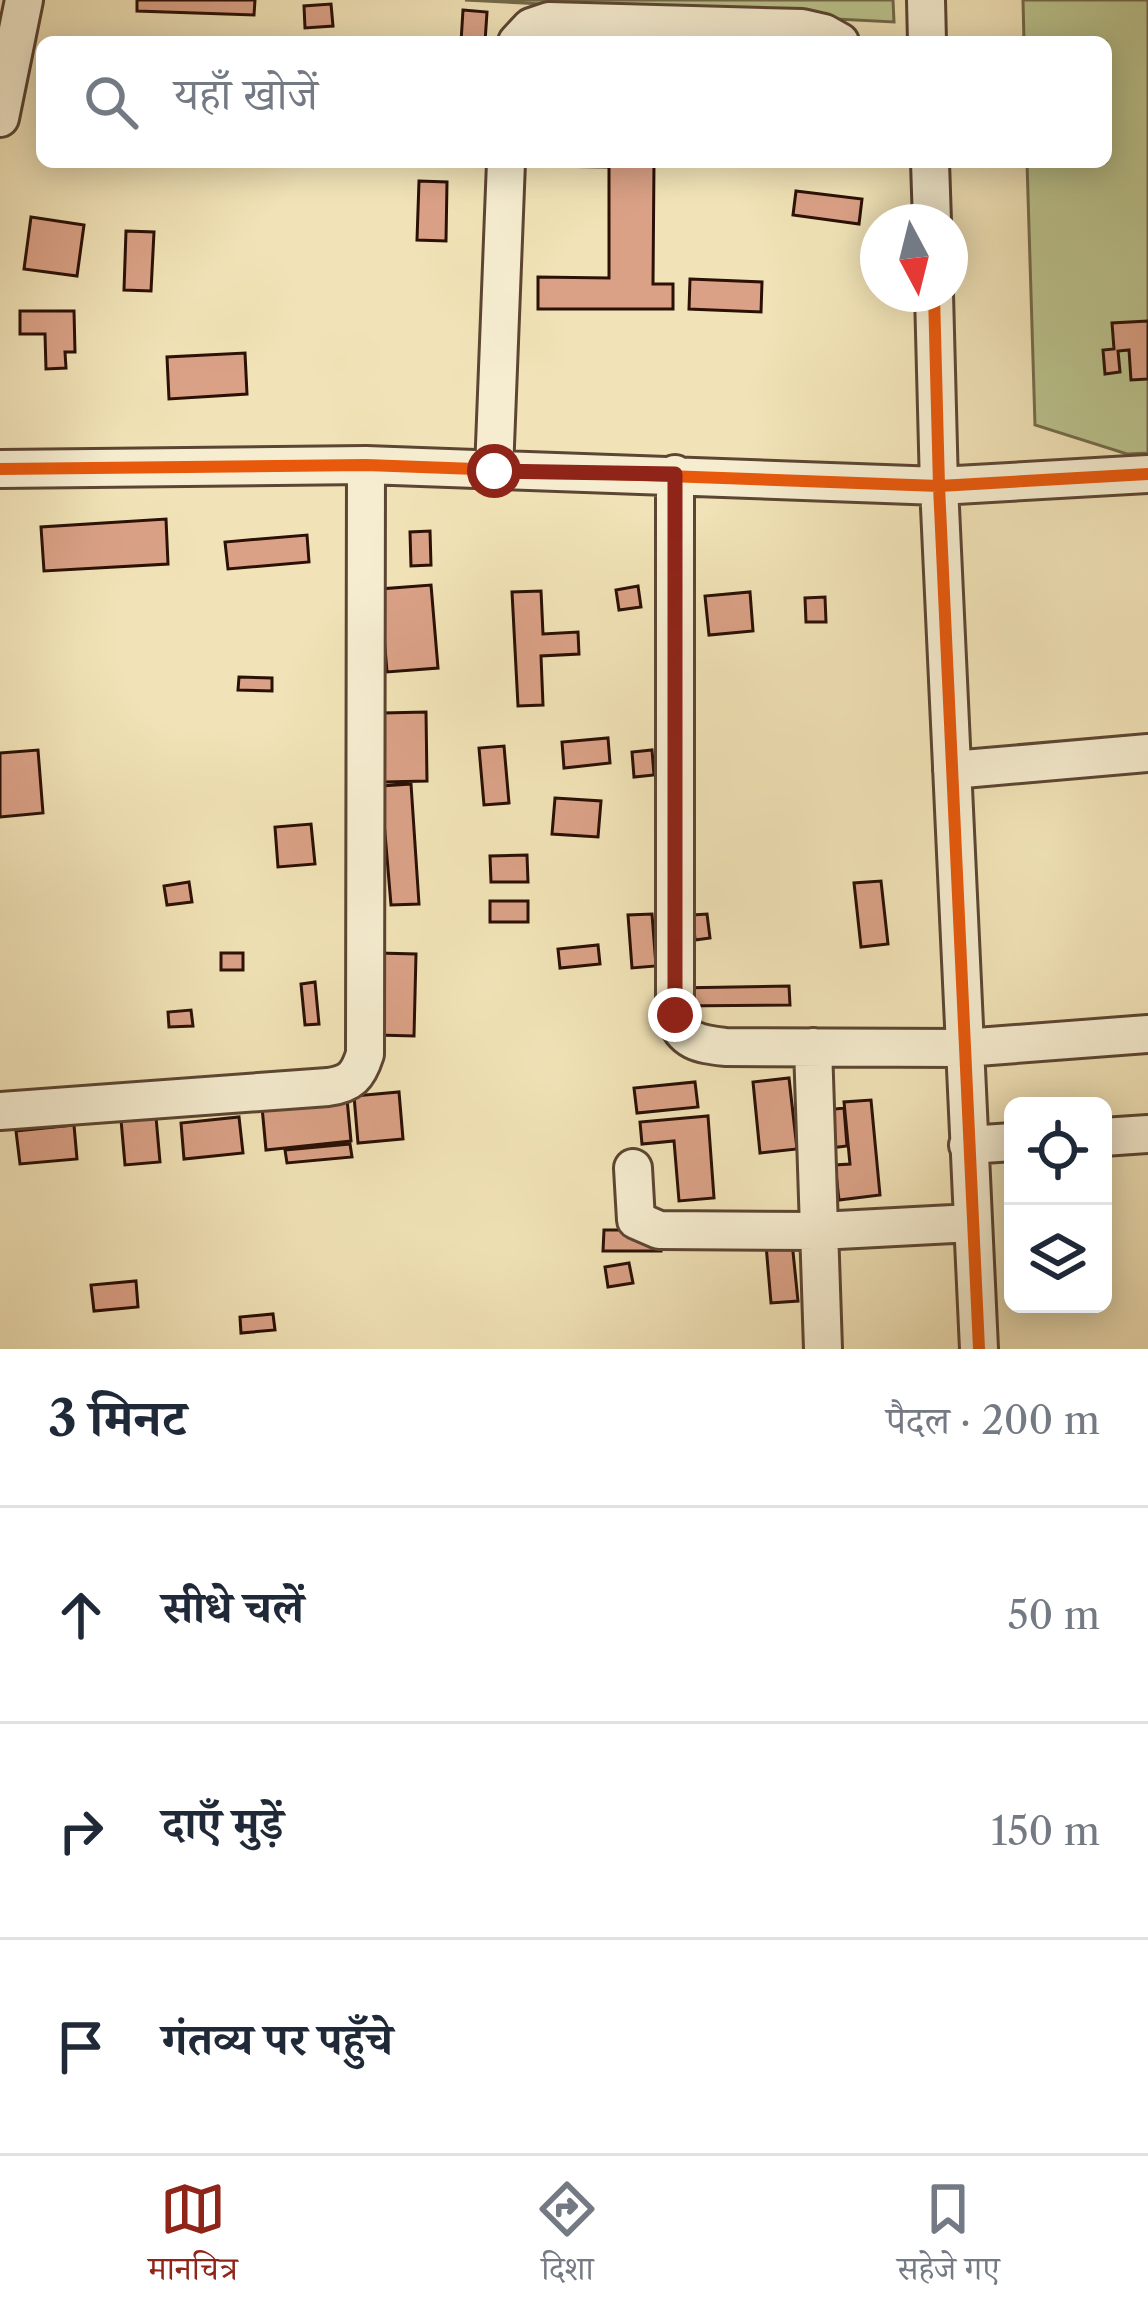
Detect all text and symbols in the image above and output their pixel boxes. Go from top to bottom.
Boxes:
search box [36,36,1112,168]
text: यहाँ खोजें [174,66,318,122]
icon: search [78,69,144,135]
north arrow [860,204,968,312]
route start [467,444,521,498]
route end [648,988,702,1042]
map controls [1004,1097,1112,1313]
button: locate [1004,1097,1112,1205]
button: layers [1004,1205,1112,1313]
text: 3 मिनट [48,1387,186,1449]
text: पैदल · 200 m [886,1396,1100,1444]
text: सीधे चलें [162,1579,304,1635]
icon: ahead [48,1582,114,1648]
text: 50 m [1007,1591,1100,1639]
text: दाएँ मुड़ें [162,1795,283,1851]
icon: right [48,1798,114,1864]
text: 150 m [991,1807,1100,1855]
text: गंतव्य पर पहुँचे [162,2011,393,2067]
icon: arrive [48,2014,114,2080]
tab: मानचित्र [148,2176,238,2301]
tab: दिशा [534,2176,600,2301]
tab: सहेजे गए [897,2176,1000,2301]

